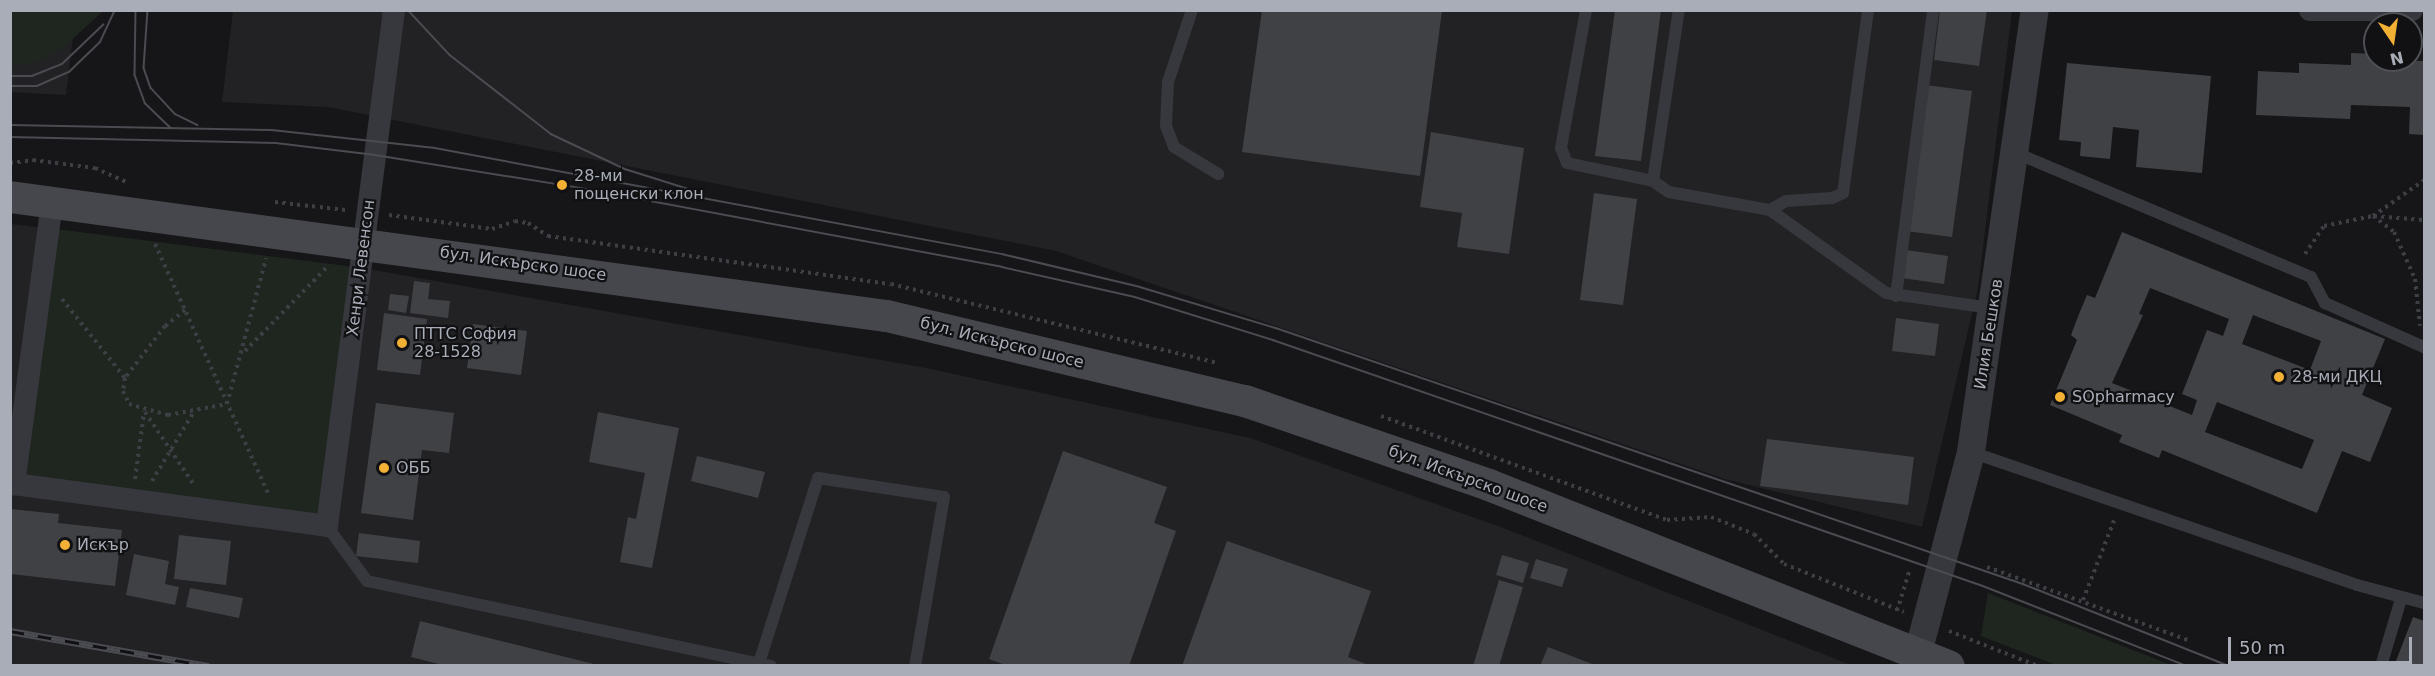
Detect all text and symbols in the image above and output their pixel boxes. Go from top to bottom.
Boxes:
north arrow [2363,12,2423,72]
text: N [2388,47,2405,69]
place label: 28-ми пощенски клон [574,166,704,204]
marker: 28-ми пощенски клон [555,178,569,192]
street label: Хенри Левенсон [343,199,379,337]
street label: бул. Искърско шосе [438,243,608,285]
street label: Илия Бешков [1971,277,2007,391]
street label: бул. Искърско шосе [918,313,1086,373]
place label: ПТТС София 28-1528 [414,324,516,362]
marker: ПТТС София 28-1528 [395,336,409,350]
place label: 28-ми ДКЦ [2292,367,2382,387]
marker: 28-ми ДКЦ [2270,368,2288,386]
place label: SOpharmacy [2072,387,2175,407]
marker: SOpharmacy [2053,390,2067,404]
street label: бул. Искърско шосе [1386,441,1550,517]
place label: ОББ [396,458,431,478]
marker: ОББ [377,461,391,475]
place label: Искър [77,535,129,555]
marker: Искър [58,538,72,552]
scale bar [2231,625,2416,663]
text: 50 m [2239,637,2285,658]

